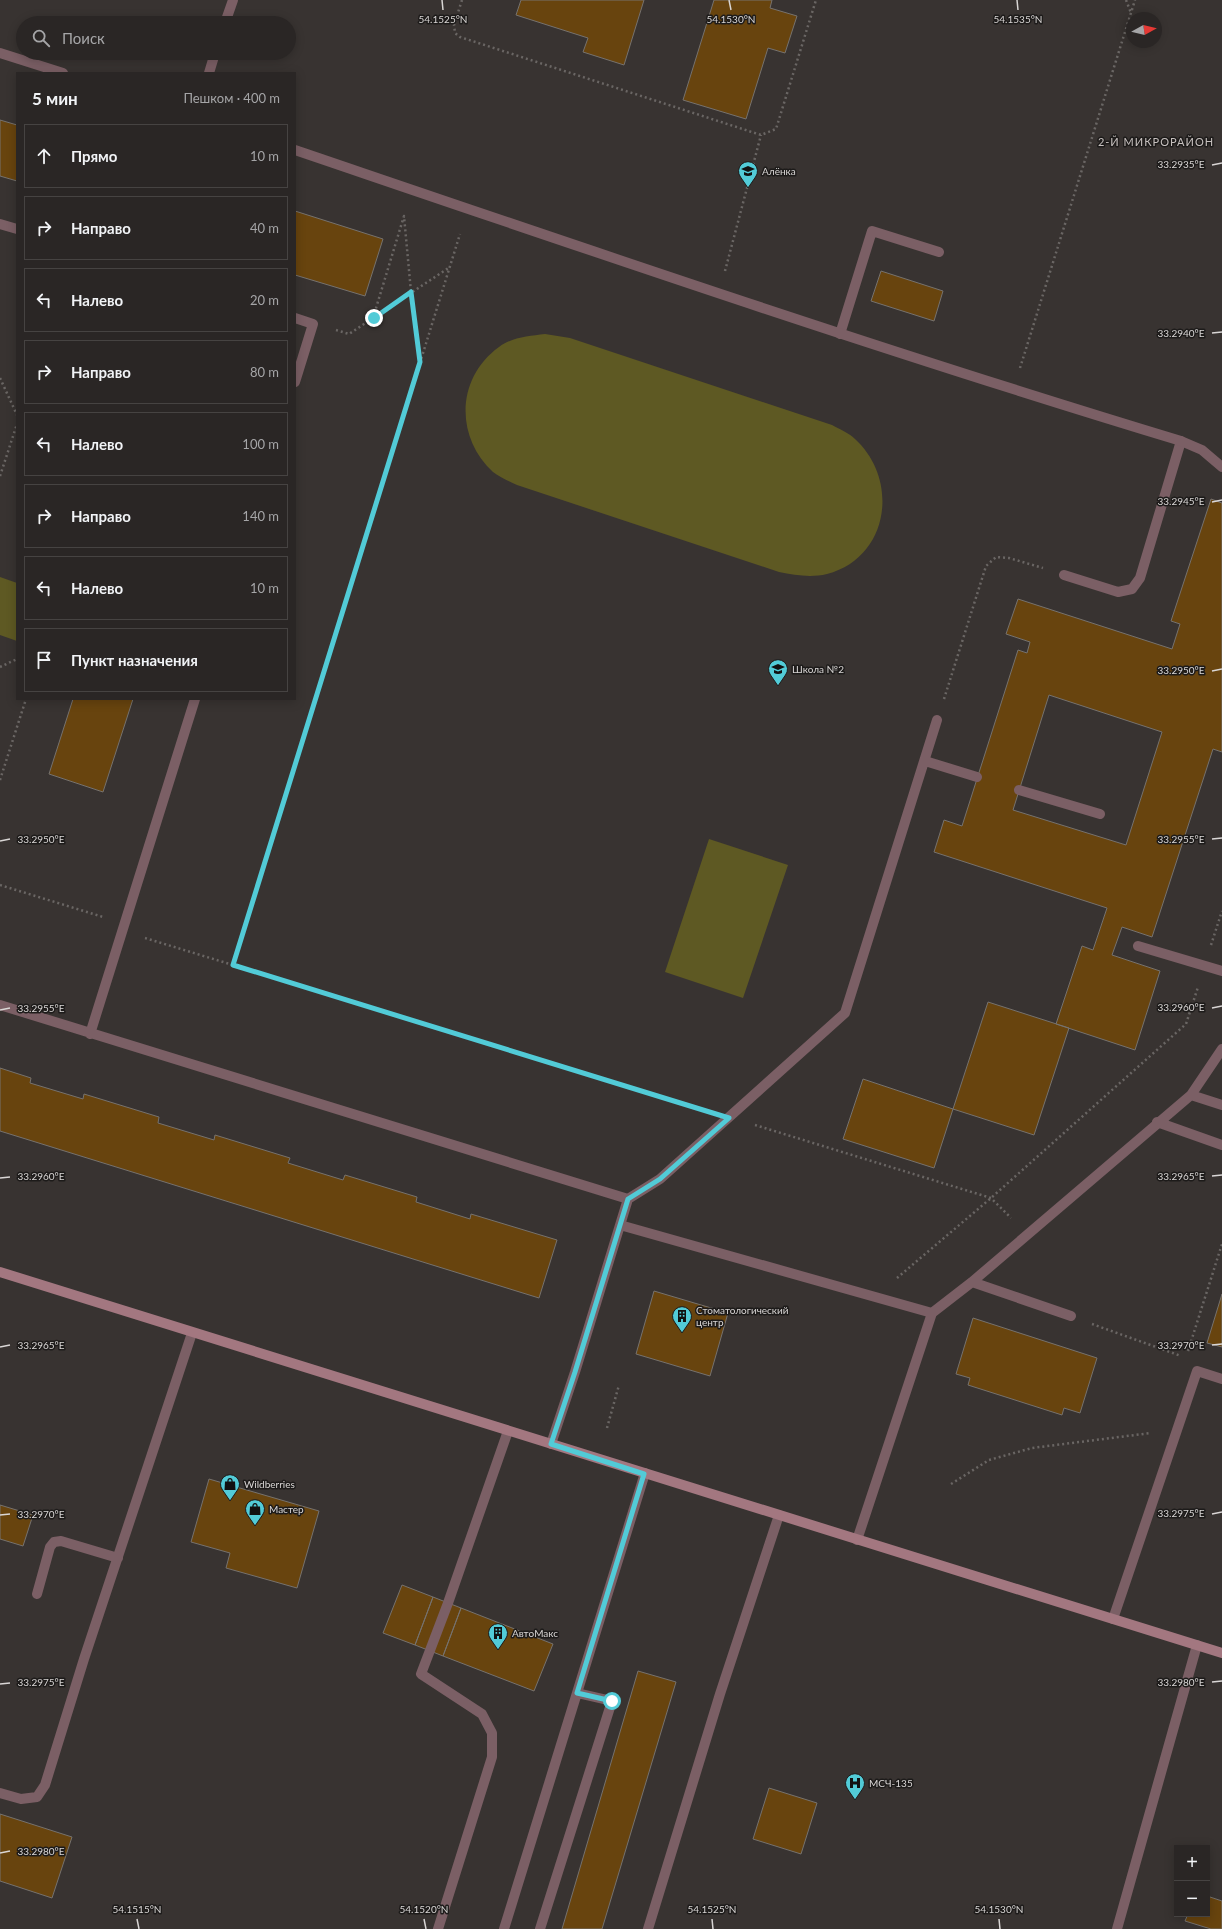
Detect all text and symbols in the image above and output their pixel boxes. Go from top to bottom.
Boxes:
north arrow [1126,12,1162,48]
text: 54.1525°N [419,13,467,25]
text: 54.1530°N [707,13,755,25]
text: 54.1535°N [994,13,1042,25]
search box [16,16,296,60]
icon: search [30,27,52,49]
text: Поиск [62,29,105,47]
text: 5 мин [32,88,78,109]
text: Пешком · 400 m [183,90,280,106]
district label: 2-Й МИКРОРАЙОН [1098,135,1214,148]
icon: ahead [33,145,55,167]
text: Прямо [71,147,117,165]
text: 10 m [250,148,279,164]
text: 33.2935°E [1157,158,1205,170]
school or university icon: Алёнка [737,160,759,188]
place label: Алёнка [762,165,796,177]
icon: right [33,217,55,239]
text: Направо [71,219,131,237]
text: 40 m [250,220,279,236]
icon: left [33,289,55,311]
text: Налево [71,291,123,309]
text: 20 m [250,292,279,308]
route end [365,309,383,327]
text: 33.2940°E [1157,327,1205,339]
icon: right [33,361,55,383]
text: Направо [71,363,131,381]
text: 80 m [250,364,279,380]
icon: left [33,433,55,455]
text: Налево [71,435,123,453]
text: 100 m [242,436,279,452]
text: 33.2945°E [1157,495,1205,507]
icon: right [33,505,55,527]
text: Направо [71,507,131,525]
text: 140 m [242,508,279,524]
icon: left [33,577,55,599]
text: Налево [71,579,123,597]
text: 10 m [250,580,279,596]
icon: arrive [33,649,55,671]
text: Пункт назначения [71,651,198,669]
school or university icon: Школа №2 [767,658,789,686]
place label: Школа №2 [792,663,844,675]
text: 33.2950°E [1157,664,1205,676]
text: 33.2950°E [17,833,65,845]
text: 33.2955°E [1157,833,1205,845]
text: 33.2960°E [1157,1001,1205,1013]
text: 33.2955°E [17,1002,65,1014]
text: 33.2960°E [17,1170,65,1182]
text: 33.2965°E [1157,1170,1205,1182]
place label: Стоматологический центр [696,1304,789,1328]
building icon: Стоматологический центр [671,1305,693,1333]
text: 33.2965°E [17,1339,65,1351]
text: 33.2970°E [1157,1339,1205,1351]
shop icon: Wildberries [219,1473,241,1501]
place label: Wildberries [244,1478,295,1490]
shop icon: Мастер [244,1498,266,1526]
place label: Мастер [269,1503,304,1515]
text: 33.2975°E [1157,1507,1205,1519]
text: 33.2970°E [17,1508,65,1520]
building icon: АвтоМакс [487,1622,509,1650]
place label: АвтоМакс [512,1627,558,1639]
text: 33.2975°E [17,1676,65,1688]
text: 33.2980°E [1157,1676,1205,1688]
route start [603,1692,621,1710]
hospital icon: МСЧ-135 [844,1772,866,1800]
place label: МСЧ-135 [869,1777,913,1789]
text: 33.2980°E [17,1845,65,1857]
map controls [1174,1845,1210,1917]
button: + [1174,1845,1210,1881]
button: − [1174,1881,1210,1917]
text: 54.1515°N [113,1903,161,1915]
text: 54.1520°N [400,1903,448,1915]
text: 54.1525°N [688,1903,736,1915]
text: 54.1530°N [975,1903,1023,1915]

